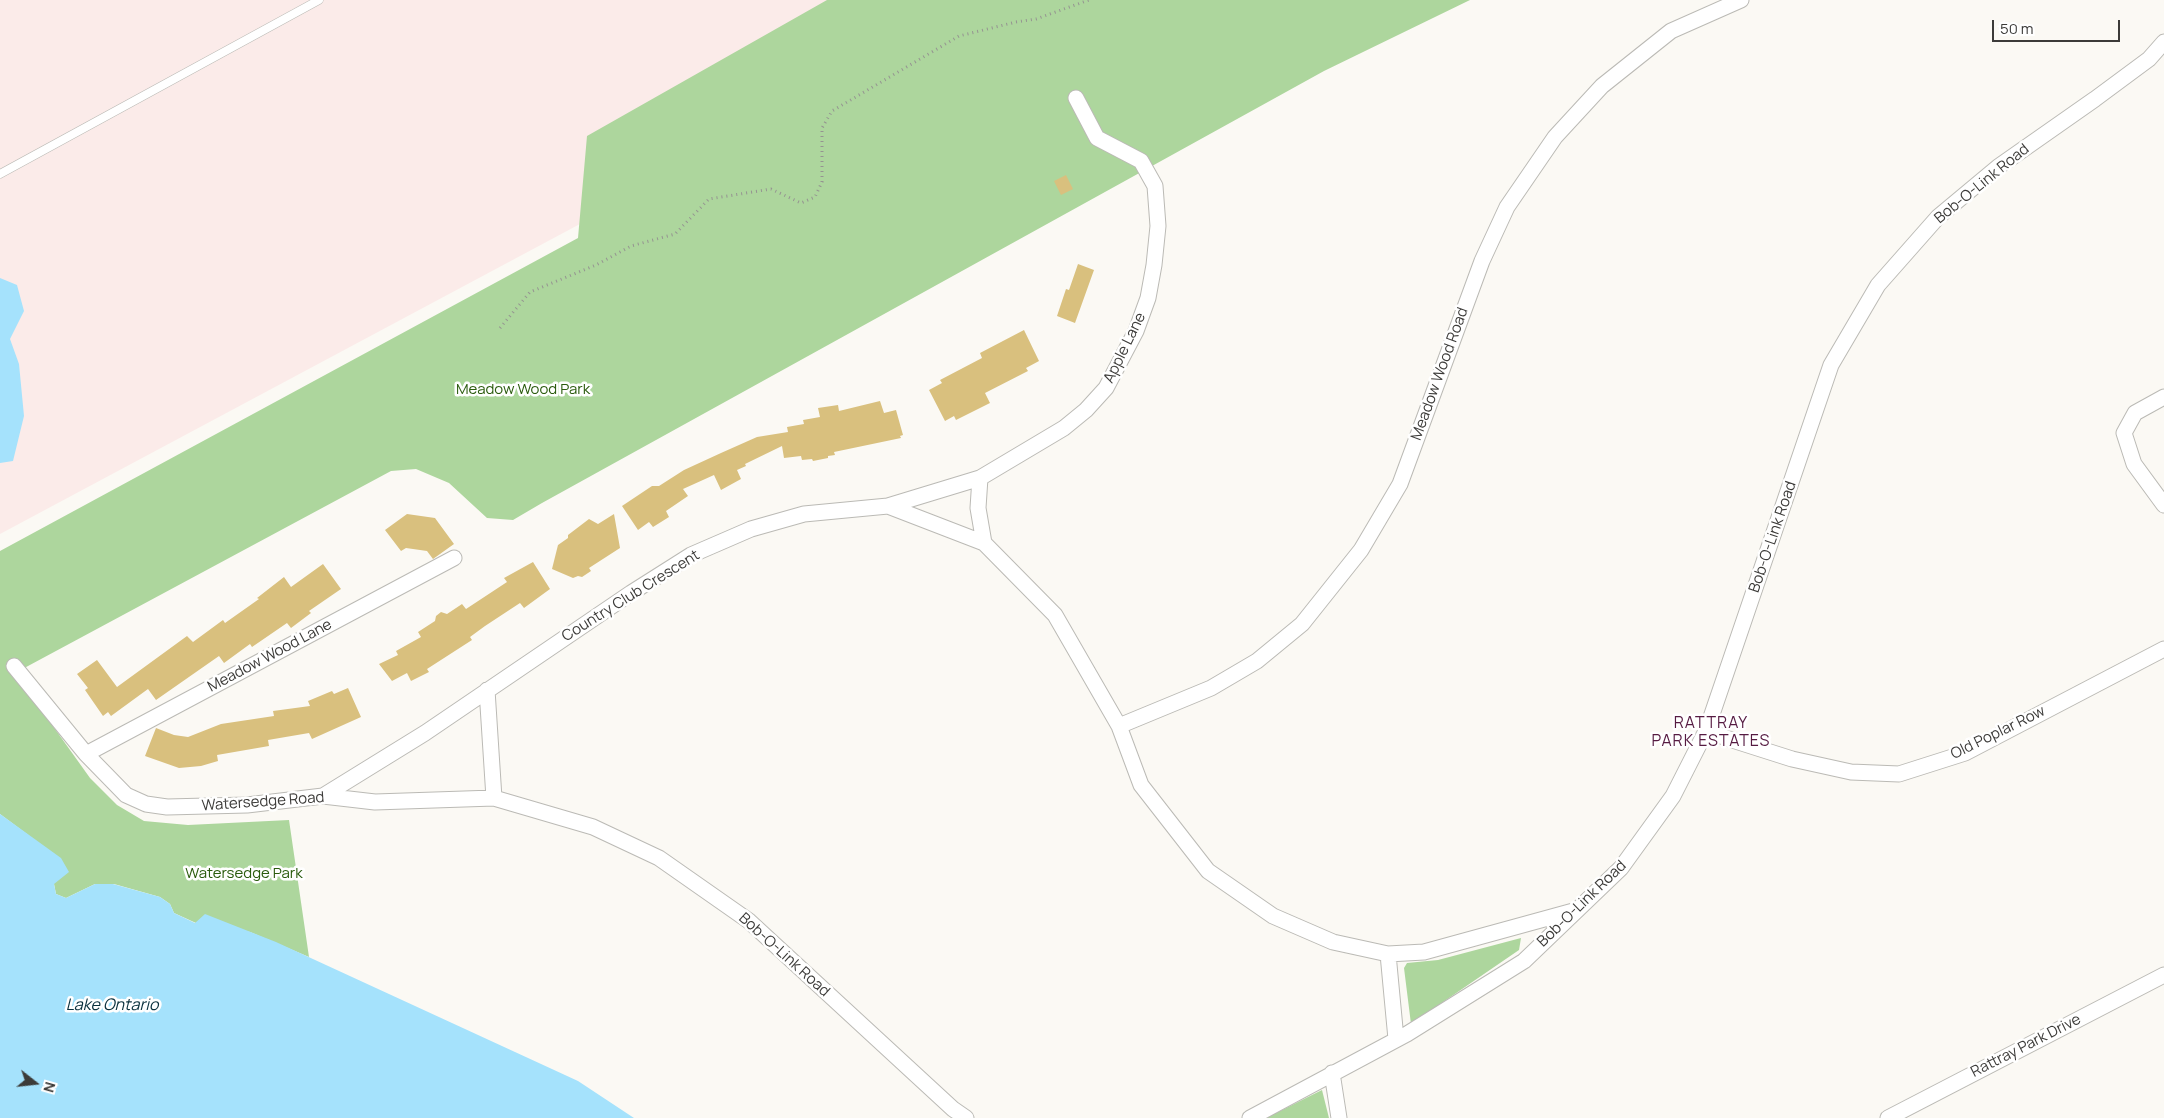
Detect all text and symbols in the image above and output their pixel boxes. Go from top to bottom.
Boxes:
scale bar [1994,10,2122,42]
text: 50 m [2000,18,2034,39]
street label: Bob-O-Link Road [1931,140,2033,228]
street label: Meadow Wood Road [1408,305,1472,443]
street label: Apple Lane [1100,310,1150,386]
park label: Meadow Wood Park [456,381,590,399]
street label: Bob-O-Link Road [1746,479,1800,595]
street label: Country Club Crescent [559,546,703,646]
street label: Meadow Wood Lane [205,616,335,696]
street label: Old Poplar Row [1948,702,2048,764]
district label: RATTRAY PARK ESTATES [1650,714,1772,752]
street label: Watersedge Road [201,789,325,815]
street label: Bob-O-Link Road [1534,857,1630,951]
park label: Watersedge Park [185,865,303,883]
street label: Bob-O-Link Road [735,909,833,1001]
water label: Lake Ontario [66,996,158,1016]
street label: Rattray Park Drive [1968,1011,2084,1081]
north arrow [10,1058,60,1108]
text: N [39,1080,60,1095]

